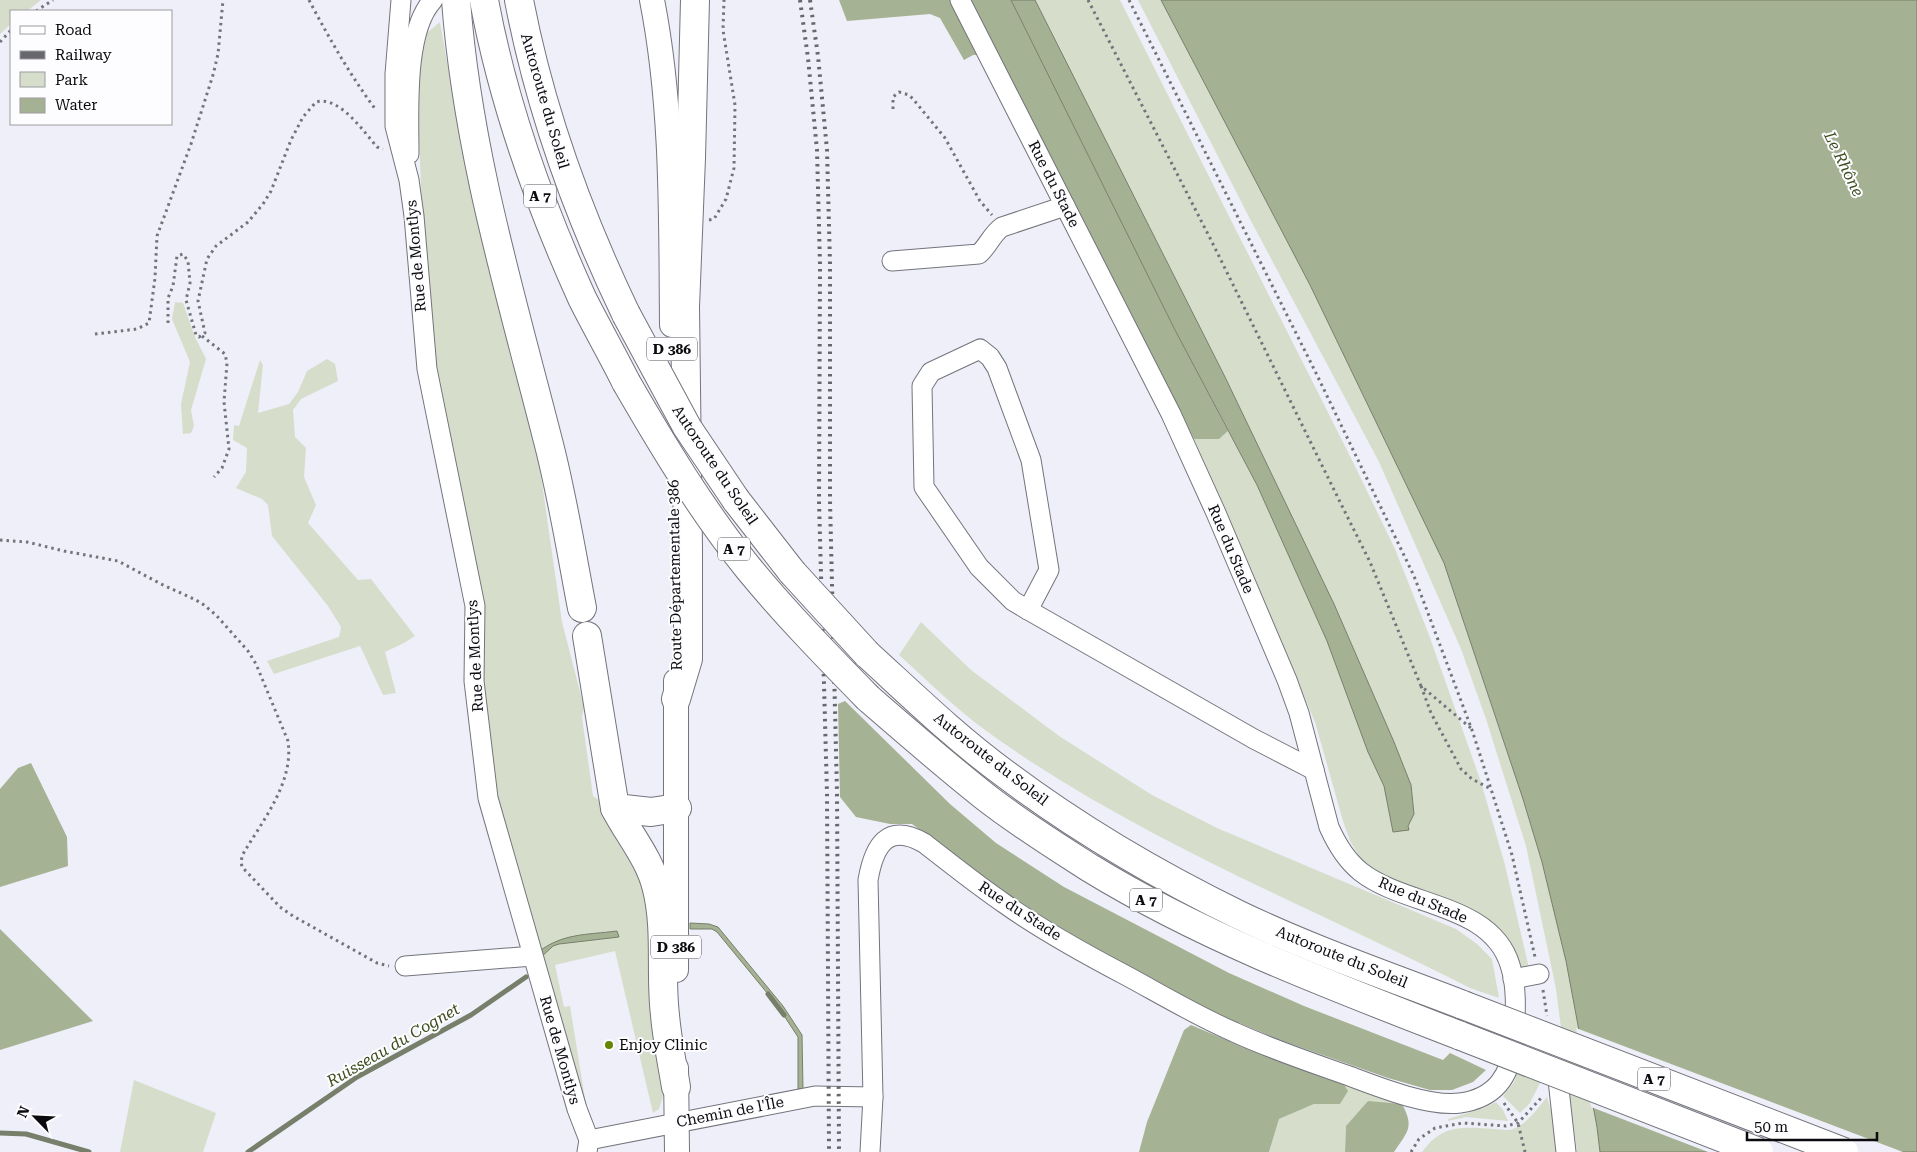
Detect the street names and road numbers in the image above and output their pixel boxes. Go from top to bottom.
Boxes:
street label: Autoroute du Soleil [517,31,573,171]
street label: Rue du Stade [1024,138,1084,230]
road number: A 7 [524,185,556,208]
street label: Rue de Montlys [402,199,430,313]
road number: D 386 [647,338,697,360]
street label: Autoroute du Soleil [668,402,762,528]
street label: Route Départementale 386 [664,479,686,671]
street label: Rue du Stade [1204,502,1258,596]
road number: A 7 [718,538,750,560]
street label: Rue de Montlys [463,599,487,713]
street label: Autoroute du Soleil [930,709,1052,809]
street label: Rue du Stade [1376,873,1470,927]
street label: Rue du Stade [975,878,1065,944]
road number: A 7 [1130,888,1162,912]
street label: Autoroute du Soleil [1274,922,1411,992]
road number: D 386 [651,936,701,959]
street label: Rue de Montlys [536,994,584,1106]
road number: A 7 [1638,1068,1670,1090]
street label: Chemin de l'Île [675,1093,785,1131]

